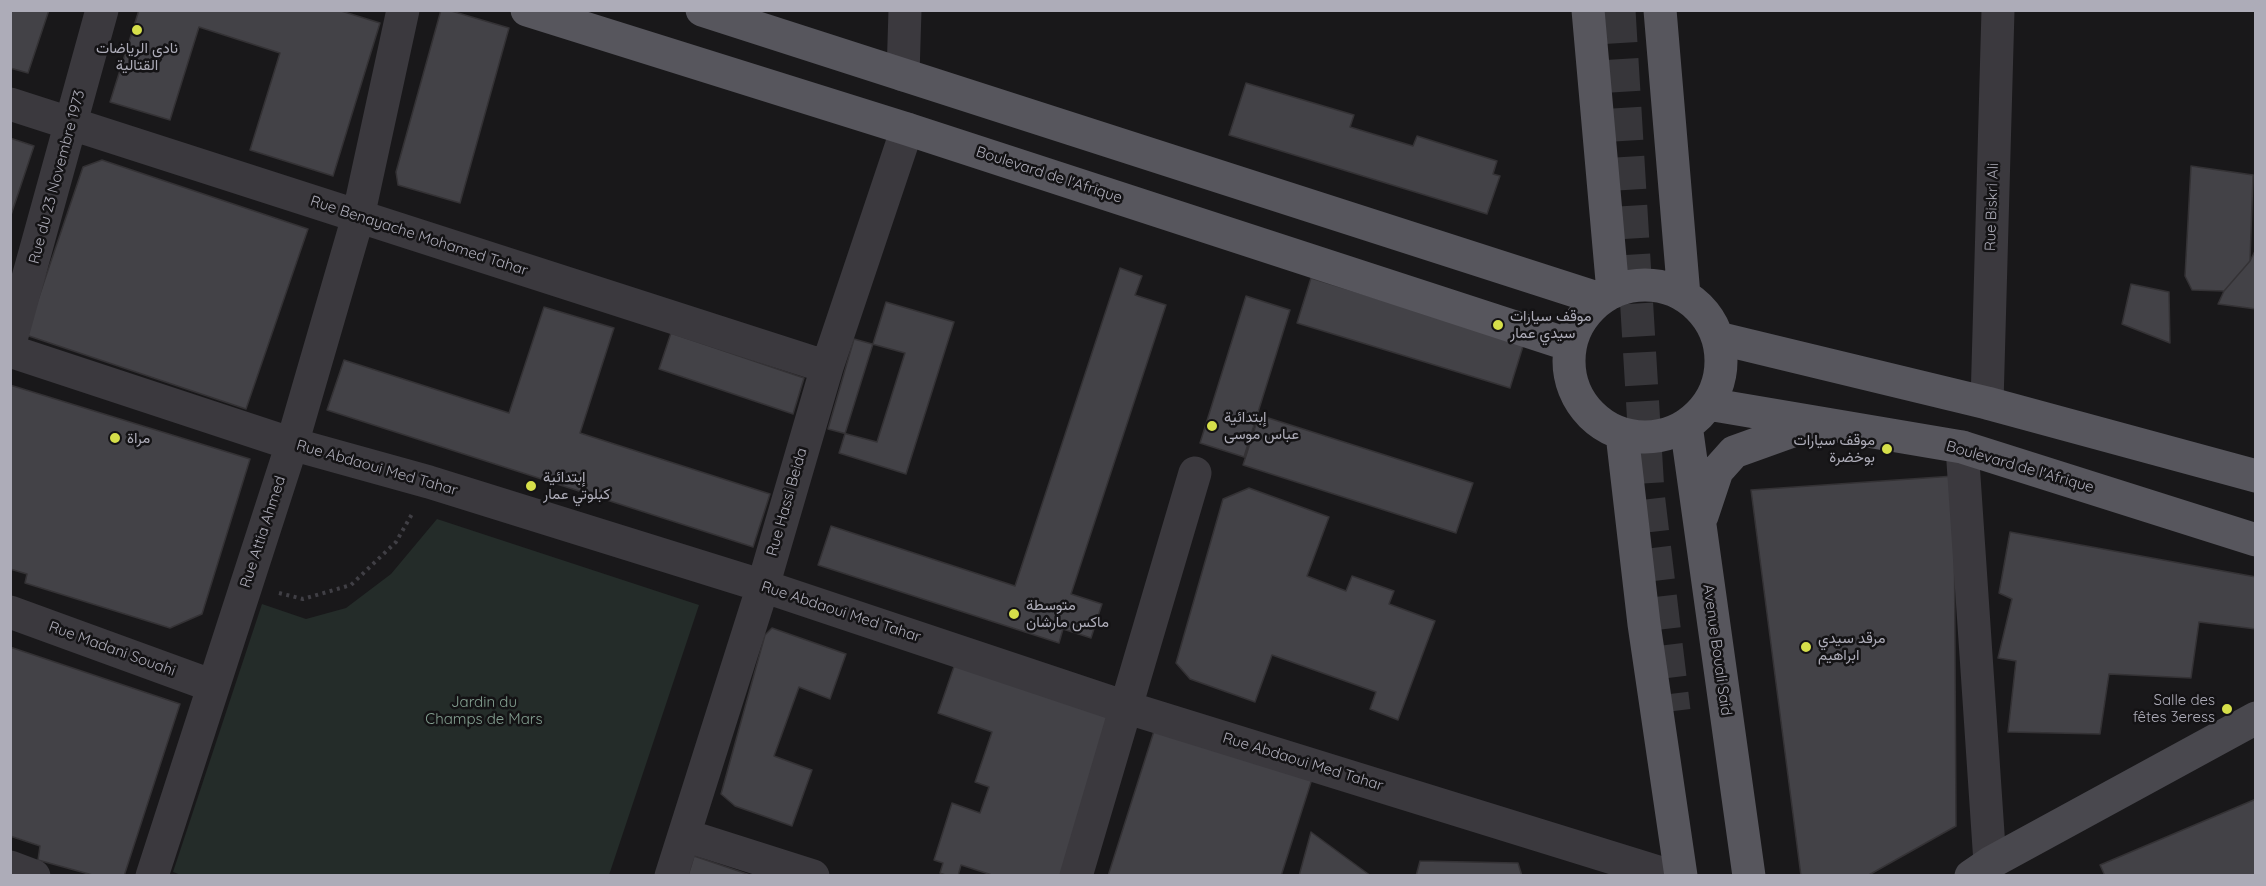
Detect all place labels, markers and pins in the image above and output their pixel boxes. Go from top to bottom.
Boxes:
marker: نادي الرياضات القتالية [130,23,144,37]
place label: نادي الرياضات القتالية [96,39,178,74]
place label: موقف سيارات سيدي عمار [1510,307,1591,342]
marker: موقف سيارات سيدي عمار [1491,318,1505,332]
place label: إبتدائية عباس موسى [1224,408,1299,443]
marker: إبتدائية عباس موسى [1205,419,1219,433]
place label: مراة [127,429,150,447]
marker: مراة [108,431,122,445]
place label: موقف سيارات بوخضرة [1794,431,1875,466]
marker: موقف سيارات بوخضرة [1880,442,1894,456]
place label: إبتدائية كبلوتي عمار [543,468,610,503]
marker: إبتدائية كبلوتي عمار [524,479,538,493]
place label: متوسطة ماكس مارشان [1026,596,1109,631]
marker: متوسطة ماكس مارشان [1007,607,1021,621]
place label: مرقد سيدي ابراهيم [1818,629,1886,664]
marker: مرقد سيدي ابراهيم [1799,640,1813,654]
place label: Salle des fêtes 3eress [2133,691,2215,726]
marker: Salle des fêtes 3eress [2220,702,2234,716]

